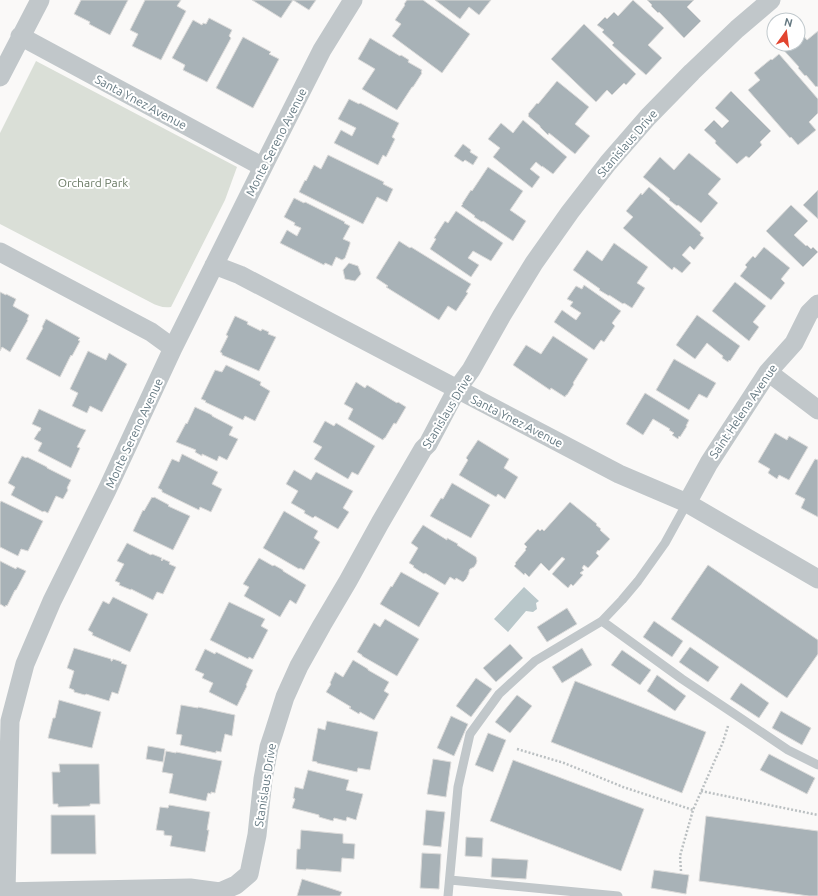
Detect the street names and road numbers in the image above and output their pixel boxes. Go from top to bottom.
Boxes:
street label: Santa Ynez Avenue [93,72,189,132]
street label: Monte Sereno Avenue [243,86,309,198]
street label: Stanislaus Drive [594,107,660,179]
street label: Saint Helena Avenue [707,361,779,461]
street label: Stanislaus Drive [420,371,474,451]
street label: Monte Sereno Avenue [103,376,165,490]
street label: Santa Ynez Avenue [469,392,565,450]
street label: Stanislaus Drive [252,742,278,828]

